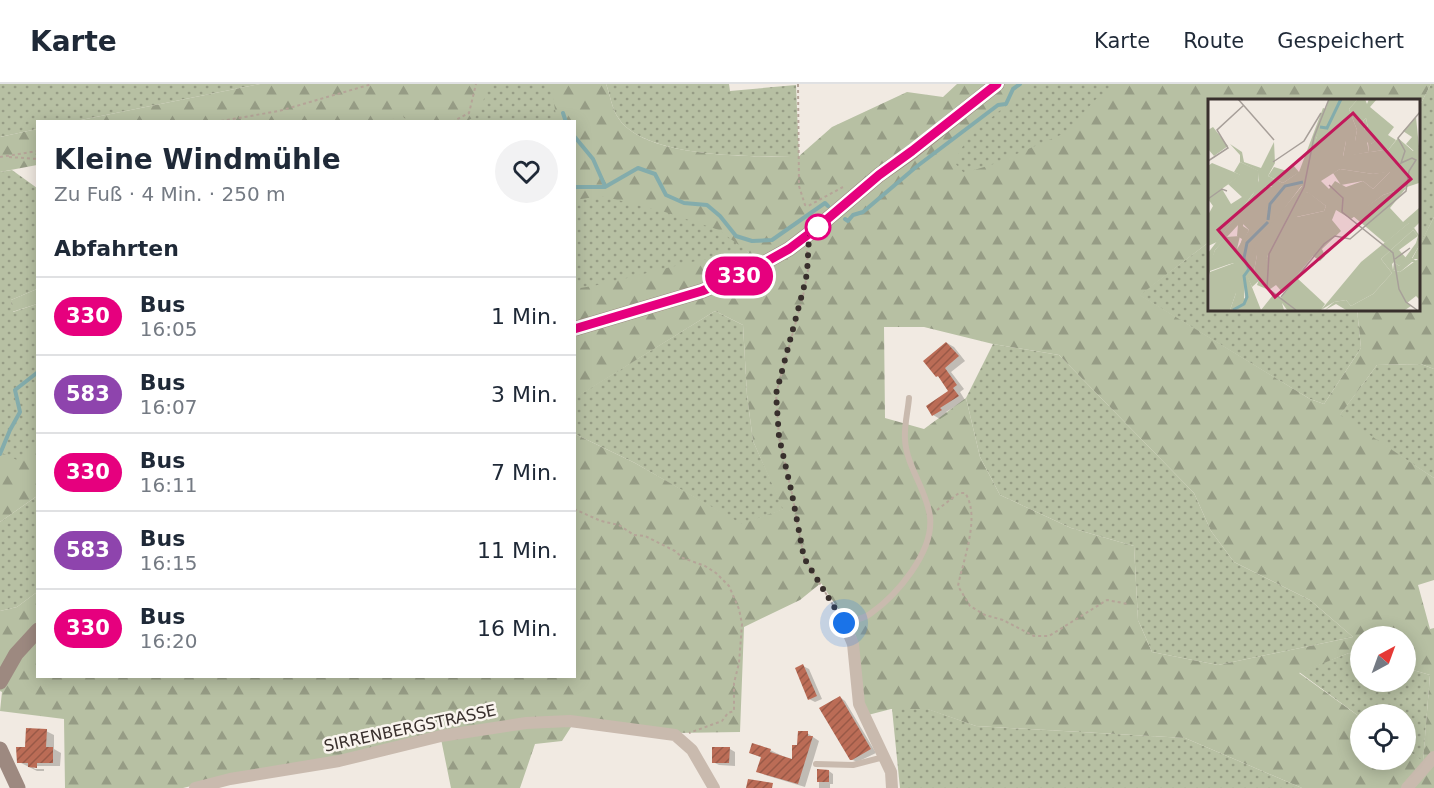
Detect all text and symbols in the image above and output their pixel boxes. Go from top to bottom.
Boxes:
text: Karte [30,25,117,58]
text: Karte [1094,29,1150,53]
text: Route [1183,29,1244,53]
text: Gespeichert [1277,29,1404,53]
inset map [1208,99,1419,310]
button: heart [495,140,558,203]
text: Kleine Windmühle [54,143,341,176]
text: Zu Fuß · 4 Min. · 250 m [54,182,286,206]
unlabelled marker [805,214,831,240]
text: Abfahrten [54,236,179,261]
line badge: 330 [704,256,774,296]
text: 330 [717,264,761,288]
text: Bus [140,292,185,317]
text: 330 [66,304,110,328]
text: 1 Min. [491,304,558,329]
text: 16:05 [140,317,197,341]
text: Bus [140,370,185,395]
text: 583 [66,382,110,406]
text: 3 Min. [491,382,558,407]
text: 16:07 [140,395,197,419]
text: Bus [140,448,185,473]
text: 330 [66,460,110,484]
text: 7 Min. [491,460,558,485]
text: 16:11 [140,473,197,497]
text: Bus [140,526,185,551]
text: 583 [66,538,110,562]
text: 11 Min. [477,538,558,563]
text: 16:15 [140,551,197,575]
text: Bus [140,604,185,629]
your location [829,608,859,638]
text: 330 [66,616,110,640]
text: 16 Min. [477,616,558,641]
north arrow [1350,626,1416,692]
map controls [1350,626,1416,770]
text: 16:20 [140,629,197,653]
street label: SIRRENBERGSTRASSE [322,700,498,756]
button: locate [1350,704,1416,770]

